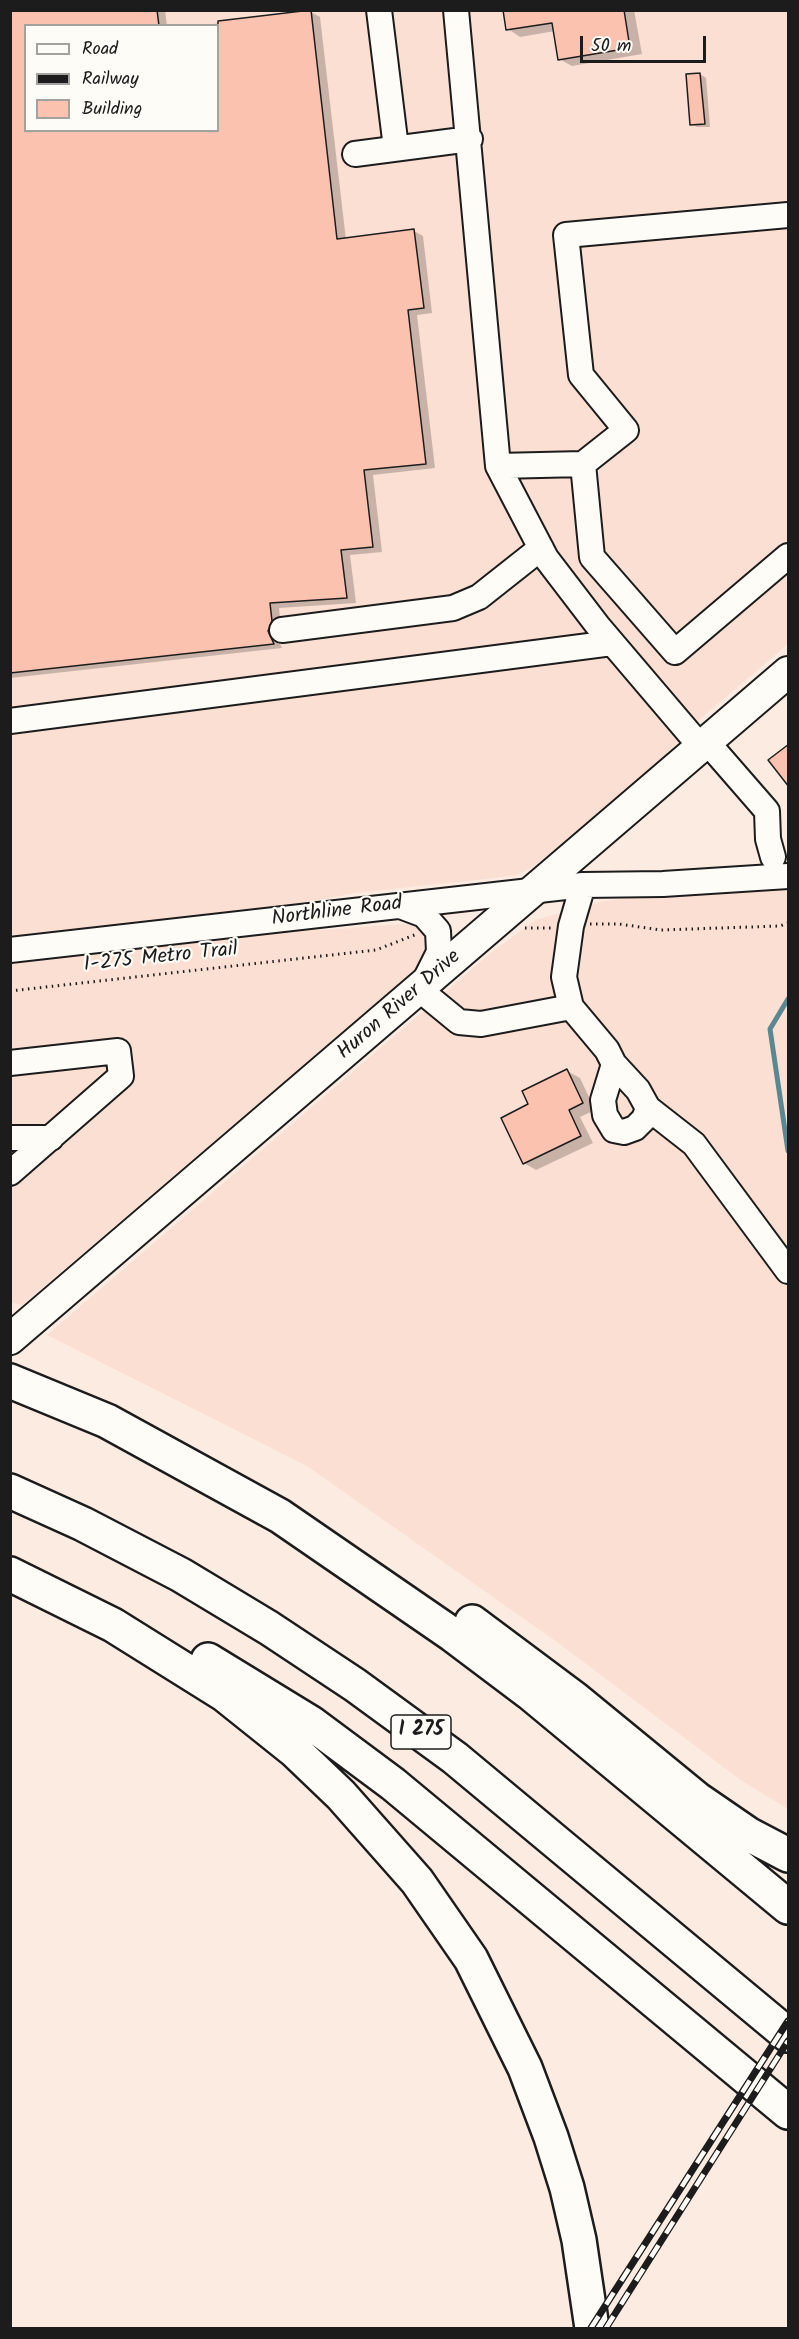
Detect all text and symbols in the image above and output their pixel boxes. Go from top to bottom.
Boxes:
legend [24,24,219,132]
scale bar [583,24,709,62]
text: 50 m [591,32,631,61]
text: Road [82,35,118,64]
text: Railway [82,65,139,94]
text: Building [82,95,142,124]
street label: Northline Road [270,892,404,934]
street label: I-275 Metro Trail [83,938,239,980]
street label: Huron River Drive [333,946,467,1066]
road number: I 275 [391,1715,451,1749]

